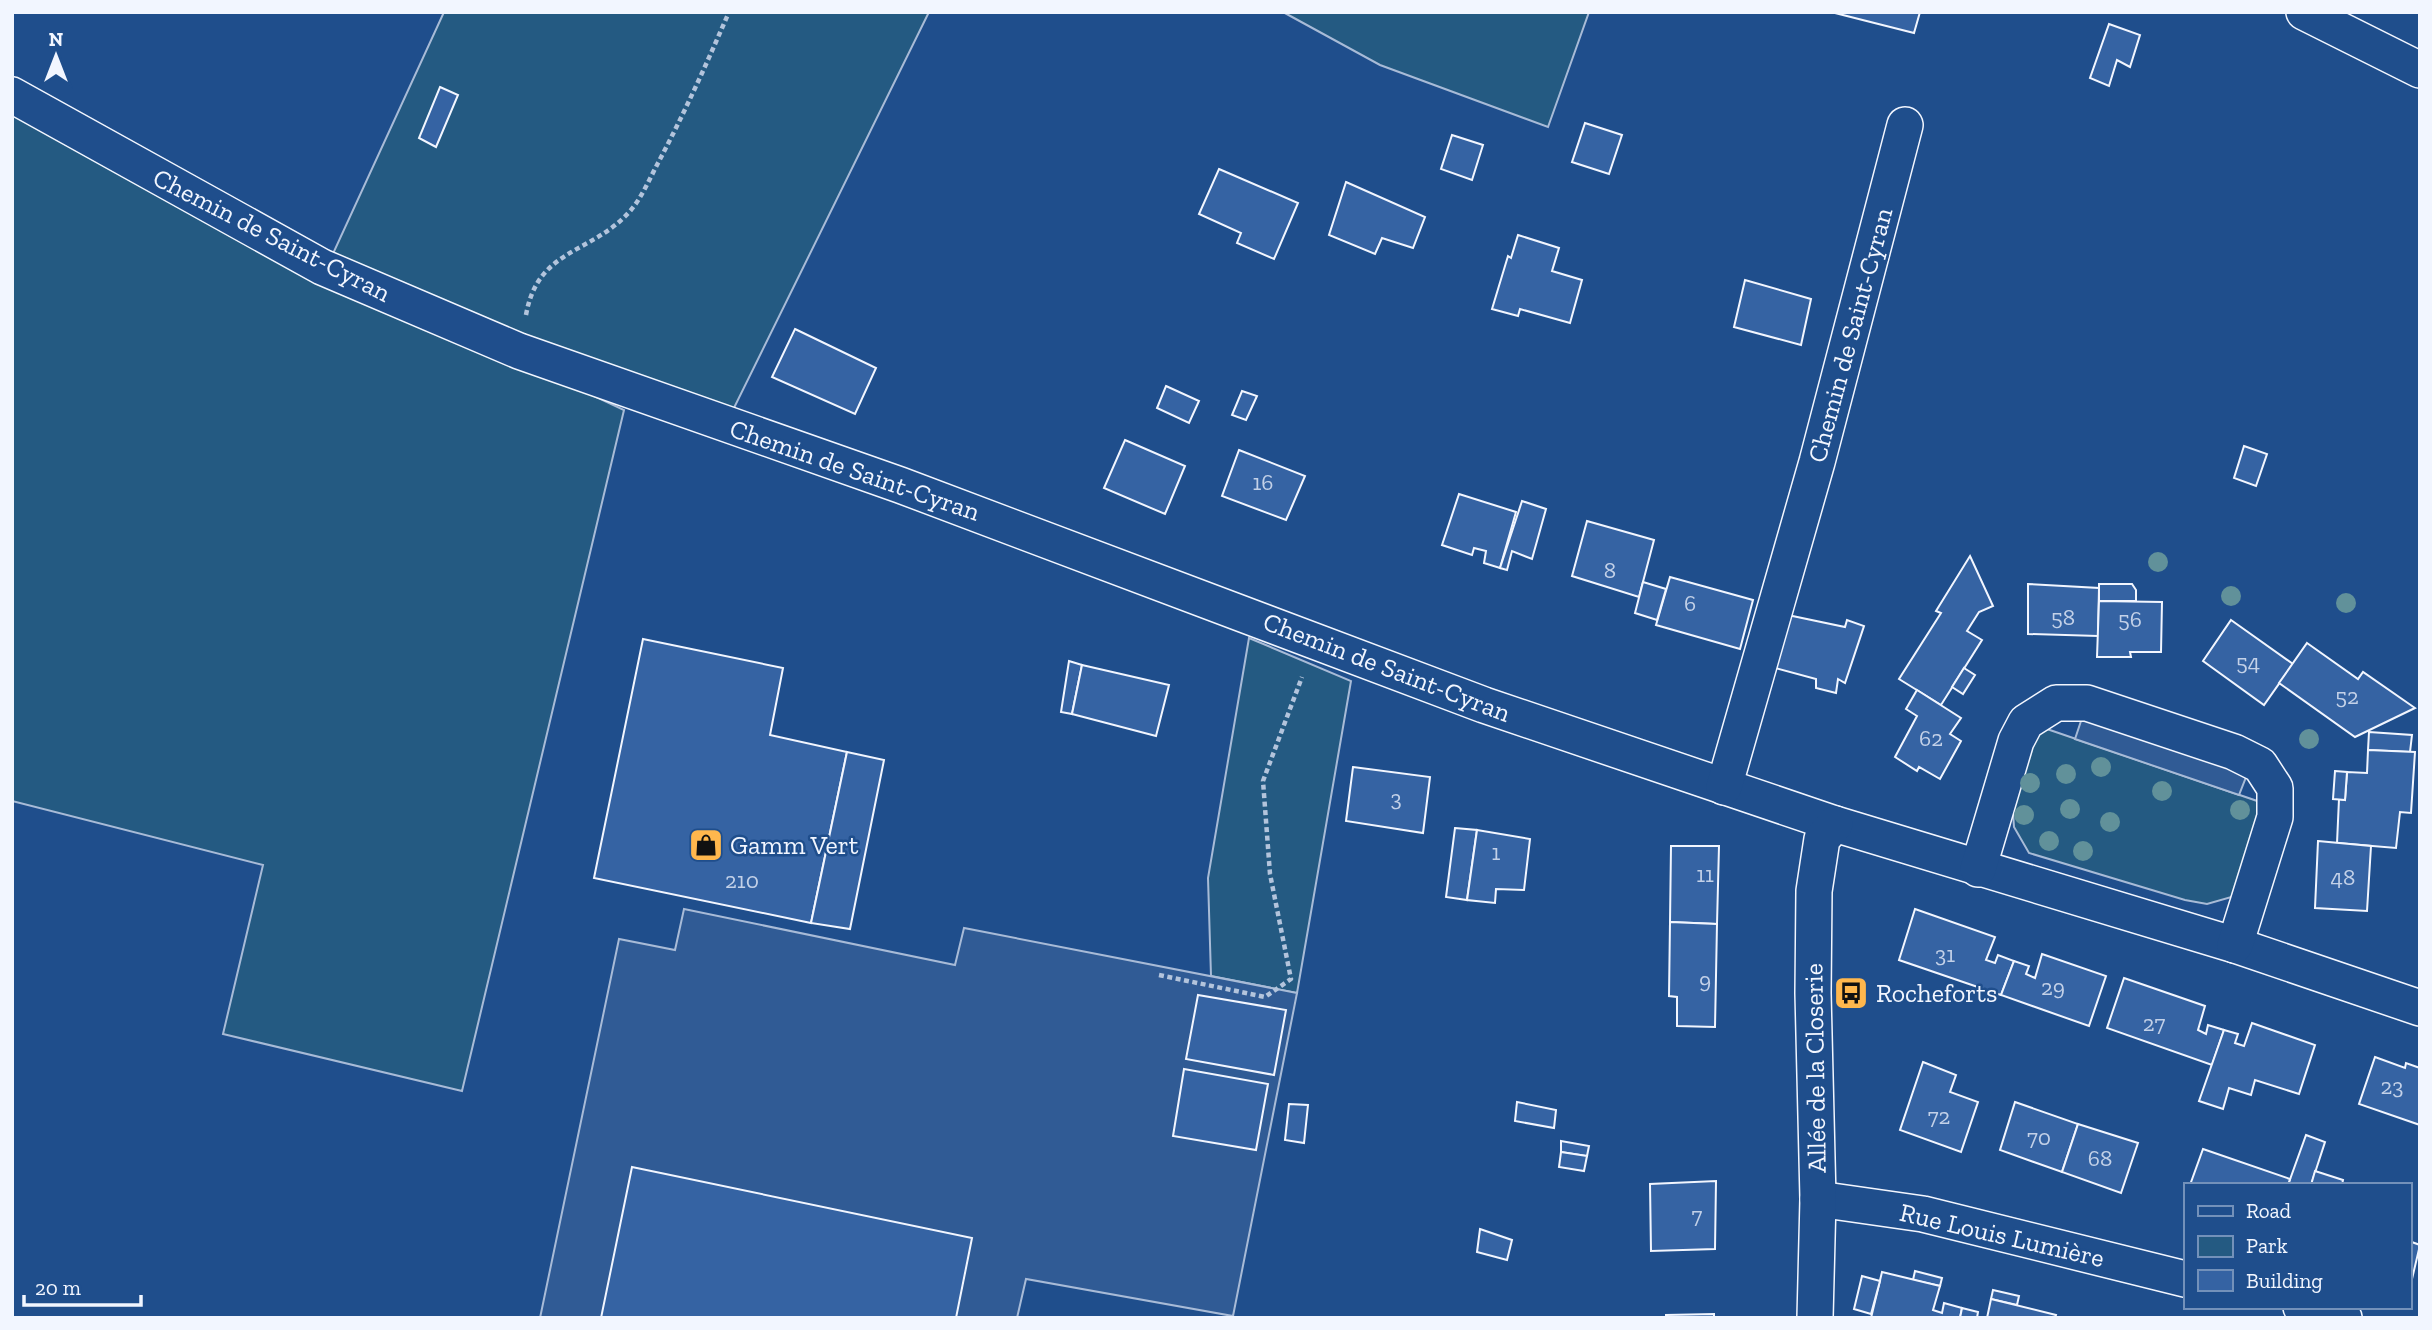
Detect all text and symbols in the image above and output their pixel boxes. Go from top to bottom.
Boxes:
north arrow [21,21,91,91]
text: N [49,28,63,51]
street label: Chemin de Saint-Cyran [148,161,396,309]
street label: Chemin de Saint-Cyran [1801,204,1899,466]
street label: Chemin de Saint-Cyran [726,412,984,528]
house number: 16 [1252,468,1274,496]
house number: 8 [1604,556,1616,584]
house number: 6 [1684,589,1696,617]
house number: 58 [2051,603,2075,631]
street label: Chemin de Saint-Cyran [1259,605,1515,729]
house number: 56 [2118,605,2142,633]
house number: 54 [2236,648,2260,676]
house number: 52 [2335,682,2359,710]
house number: 62 [1919,724,1943,752]
house number: 3 [1390,784,1402,812]
shop icon: Gamm Vert [687,826,725,864]
place label: Gamm Vert [730,829,859,861]
house number: 1 [1492,838,1501,866]
house number: 11 [1696,860,1714,888]
house number: 48 [2331,863,2355,891]
house number: 210 [725,866,759,894]
house number: 31 [1935,940,1955,968]
street label: Allée de la Closerie [1797,963,1833,1173]
house number: 9 [1699,966,1711,994]
house number: 29 [2041,973,2065,1001]
bus stop icon: Rocheforts [1832,974,1870,1012]
place label: Rocheforts [1876,977,1997,1009]
house number: 27 [2143,1009,2166,1037]
house number: 23 [2380,1072,2404,1100]
house number: 72 [1928,1102,1950,1130]
house number: 70 [2027,1123,2051,1151]
house number: 68 [2088,1144,2112,1172]
legend [2184,1183,2411,1309]
street label: Rue Louis Lumière [1897,1196,2107,1274]
text: Road [2246,1198,2292,1223]
house number: 7 [1692,1201,1703,1229]
text: Park [2246,1233,2288,1258]
scale bar [24,1264,142,1308]
text: Building [2246,1268,2323,1293]
text: 20 m [35,1275,81,1300]

